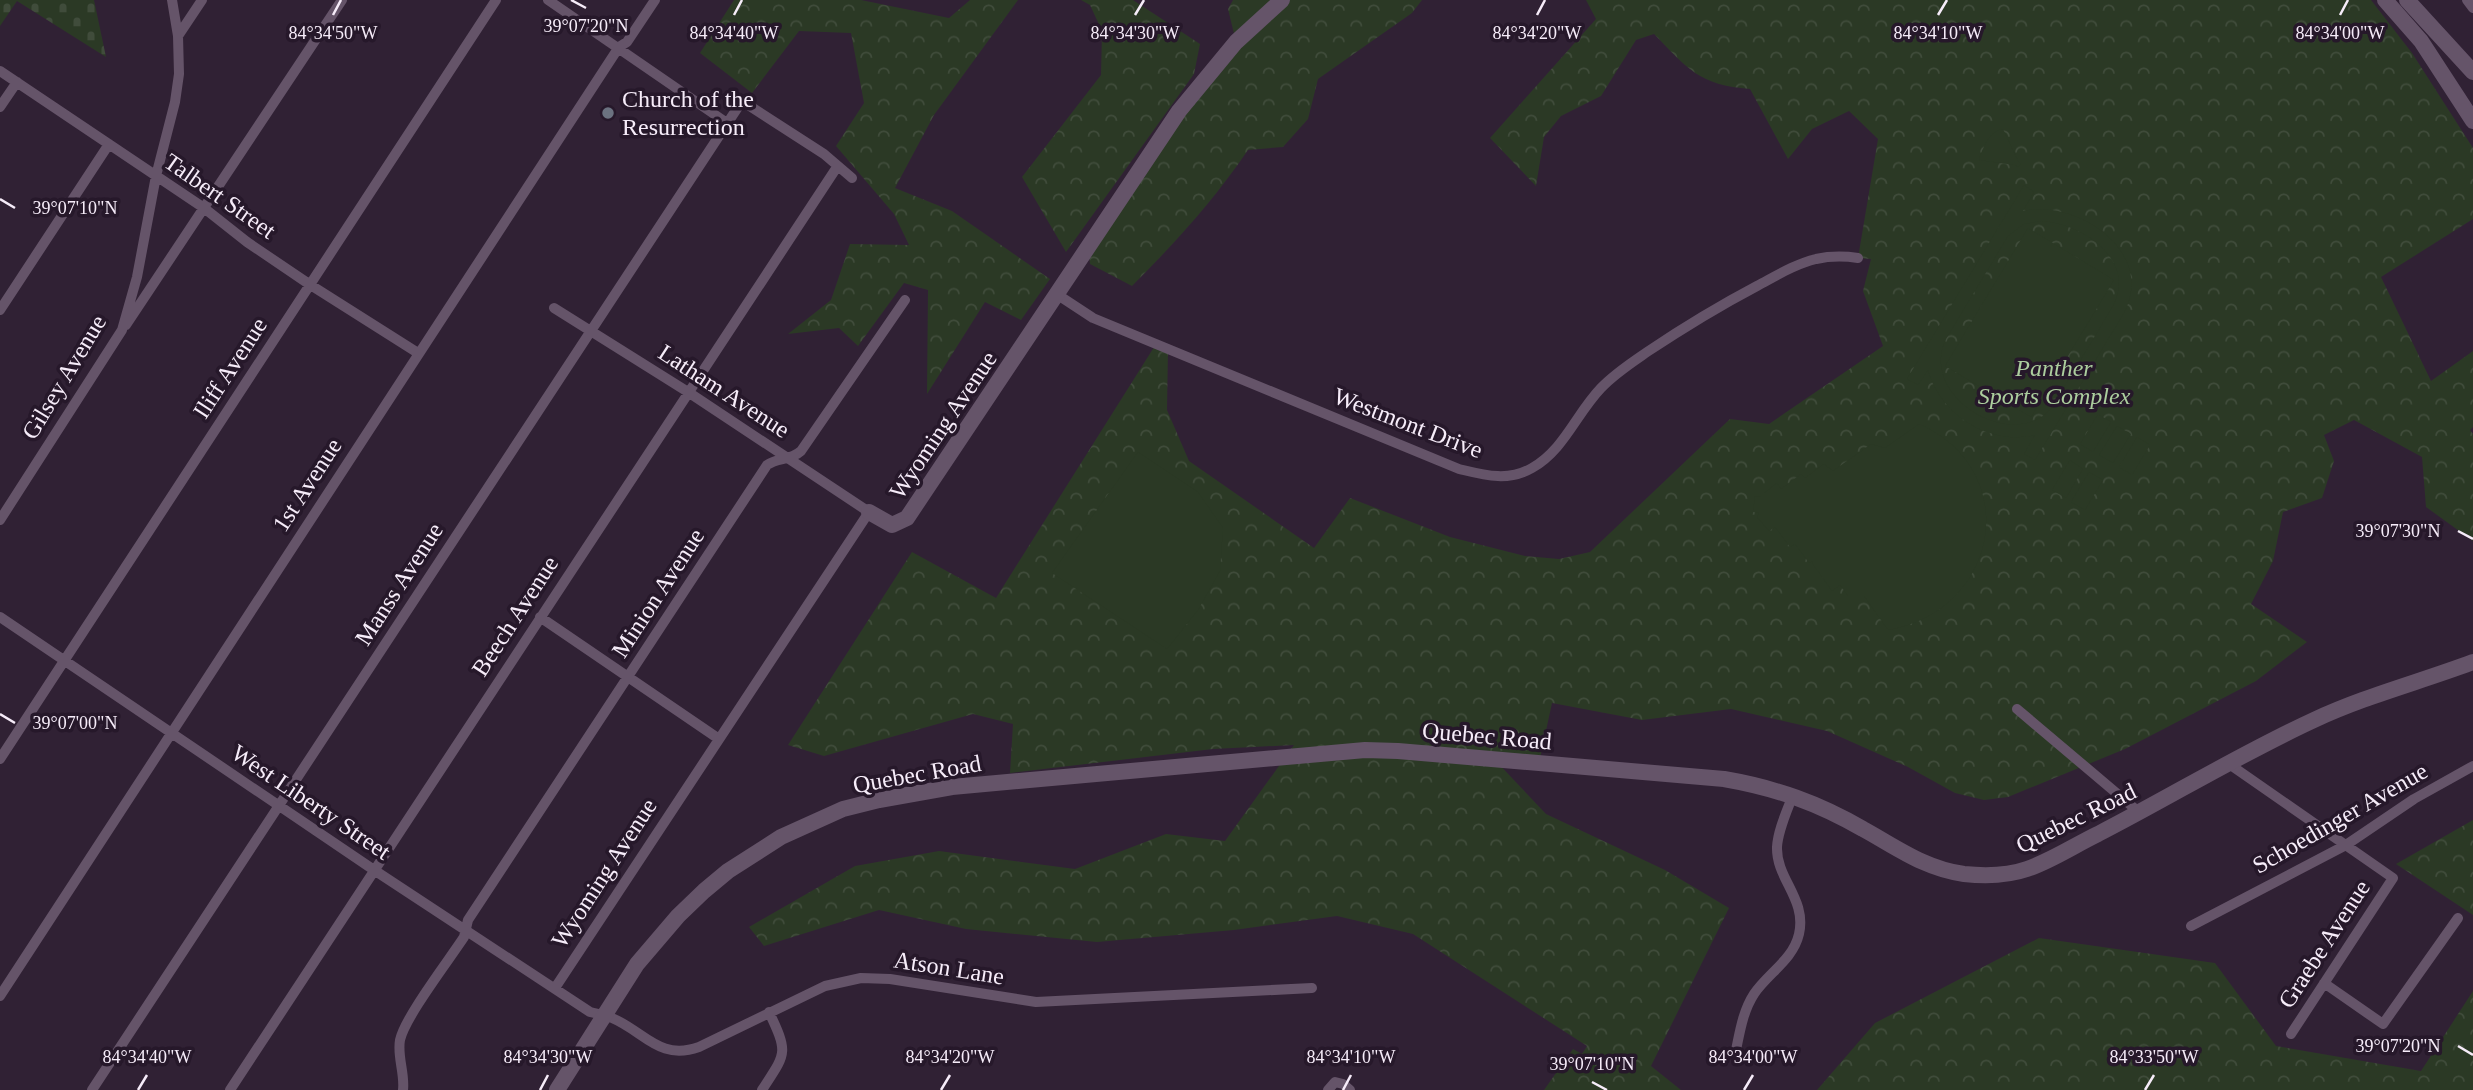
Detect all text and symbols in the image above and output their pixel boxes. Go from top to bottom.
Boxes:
text: 39°07'20"N [544,16,628,36]
text: 84°34'50"W [289,23,377,43]
text: 84°34'40"W [690,23,778,43]
text: 84°34'30"W [1091,23,1179,43]
text: 84°34'20"W [1493,23,1581,43]
text: 84°34'10"W [1894,23,1982,43]
text: 84°34'00"W [2296,23,2384,43]
place label: Church of the Resurrection [622,86,754,140]
marker: Church of the Resurrection [600,105,616,121]
street label: Talbert Street [159,148,281,244]
text: 39°07'10"N [33,198,117,218]
street label: Gilsey Avenue [17,310,111,444]
street label: Iliff Avenue [188,313,272,423]
street label: Latham Avenue [654,339,794,443]
street label: Wyoming Avenue [884,346,1002,504]
park label: Panther Sports Complex [1978,355,2131,409]
street label: Westmont Drive [1330,383,1486,463]
street label: 1st Avenue [267,434,347,536]
street label: Manss Avenue [350,518,448,650]
text: 39°07'30"N [2356,521,2440,541]
street label: Minion Avenue [607,524,709,662]
street label: Beech Avenue [467,551,563,681]
text: 39°07'00"N [33,713,117,733]
street label: Quebec Road [1421,717,1553,755]
street label: West Liberty Street [227,739,396,865]
street label: Quebec Road [851,750,983,798]
street label: Schoedinger Avenue [2248,757,2432,879]
street label: Quebec Road [2012,778,2140,858]
street label: Wyoming Avenue [546,794,662,952]
street label: Graebe Avenue [2273,875,2375,1013]
street label: Atson Lane [892,946,1006,990]
text: 39°07'20"N [2356,1036,2440,1056]
text: 84°34'40"W [103,1047,191,1067]
text: 84°34'30"W [504,1047,592,1067]
text: 84°34'20"W [906,1047,994,1067]
text: 84°34'10"W [1307,1047,1395,1067]
text: 84°34'00"W [1709,1047,1797,1067]
text: 84°33'50"W [2110,1047,2198,1067]
text: 39°07'10"N [1550,1054,1634,1074]

